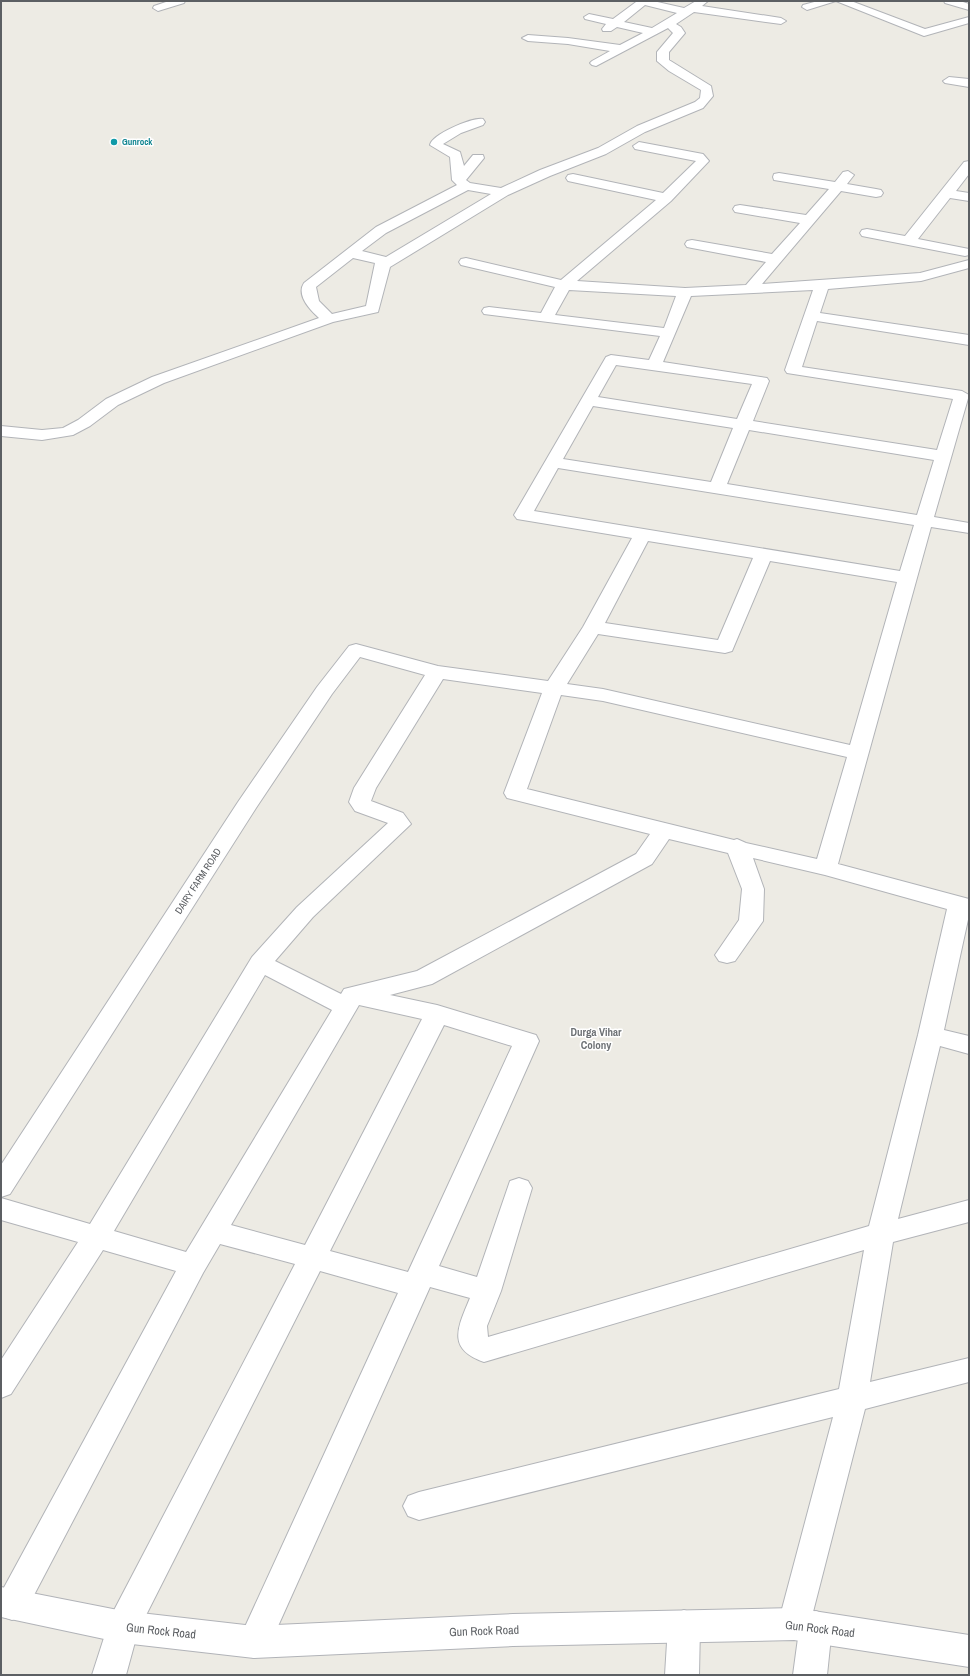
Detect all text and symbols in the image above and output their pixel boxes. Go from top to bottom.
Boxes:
place label: Gunrock [122,136,153,148]
marker: Gunrock [109,137,119,147]
street label: DAIRY FARM ROAD [172,846,224,916]
district label: Durga Vihar Colony [571,1025,622,1052]
street label: Gun Rock Road [784,1617,856,1641]
street label: Gun Rock Road [125,1619,197,1643]
street label: Gun Rock Road [449,1622,519,1640]

